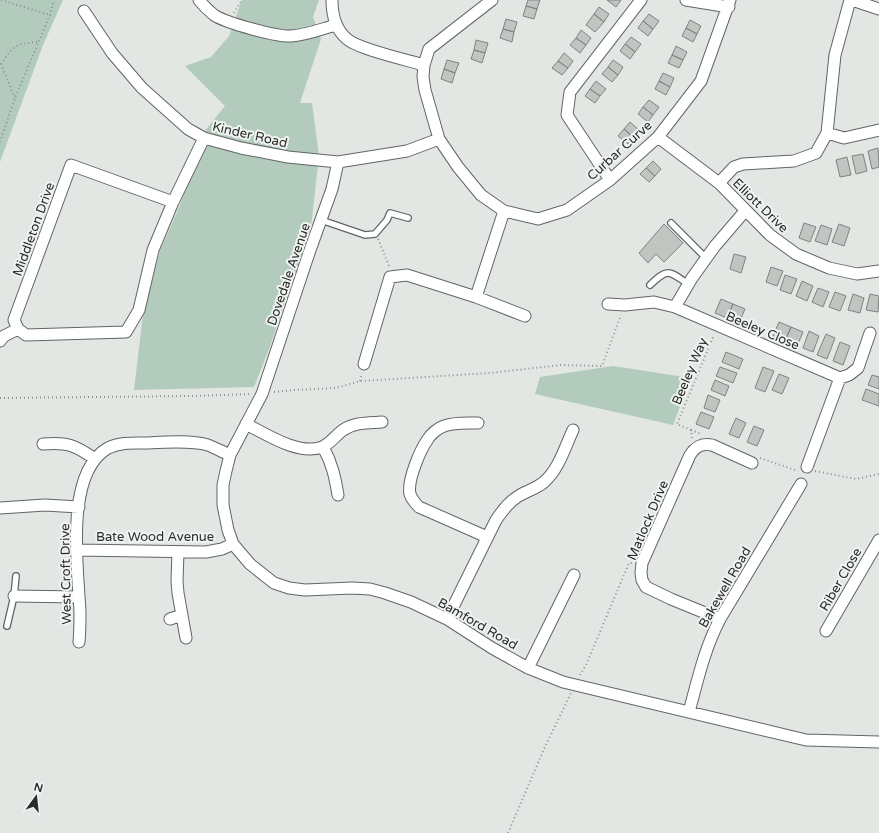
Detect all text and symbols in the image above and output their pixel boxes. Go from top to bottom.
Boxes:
street label: Curbar Curve [584,117,655,184]
street label: Kinder Road [211,119,289,151]
street label: Elliott Drive [729,175,791,236]
street label: Middleton Drive [10,180,58,278]
street label: Dovedale Avenue [264,221,314,328]
street label: Beeley Close [723,308,802,354]
street label: Beeley Way [669,335,711,407]
street label: Matlock Drive [624,478,672,563]
street label: West Croft Drive [57,523,75,625]
street label: Bate Wood Avenue [96,529,214,545]
street label: Bakewell Road [695,544,754,631]
street label: Riber Close [816,545,865,614]
street label: Bamford Road [435,595,520,653]
north arrow [16,777,56,817]
text: N [33,780,44,795]

